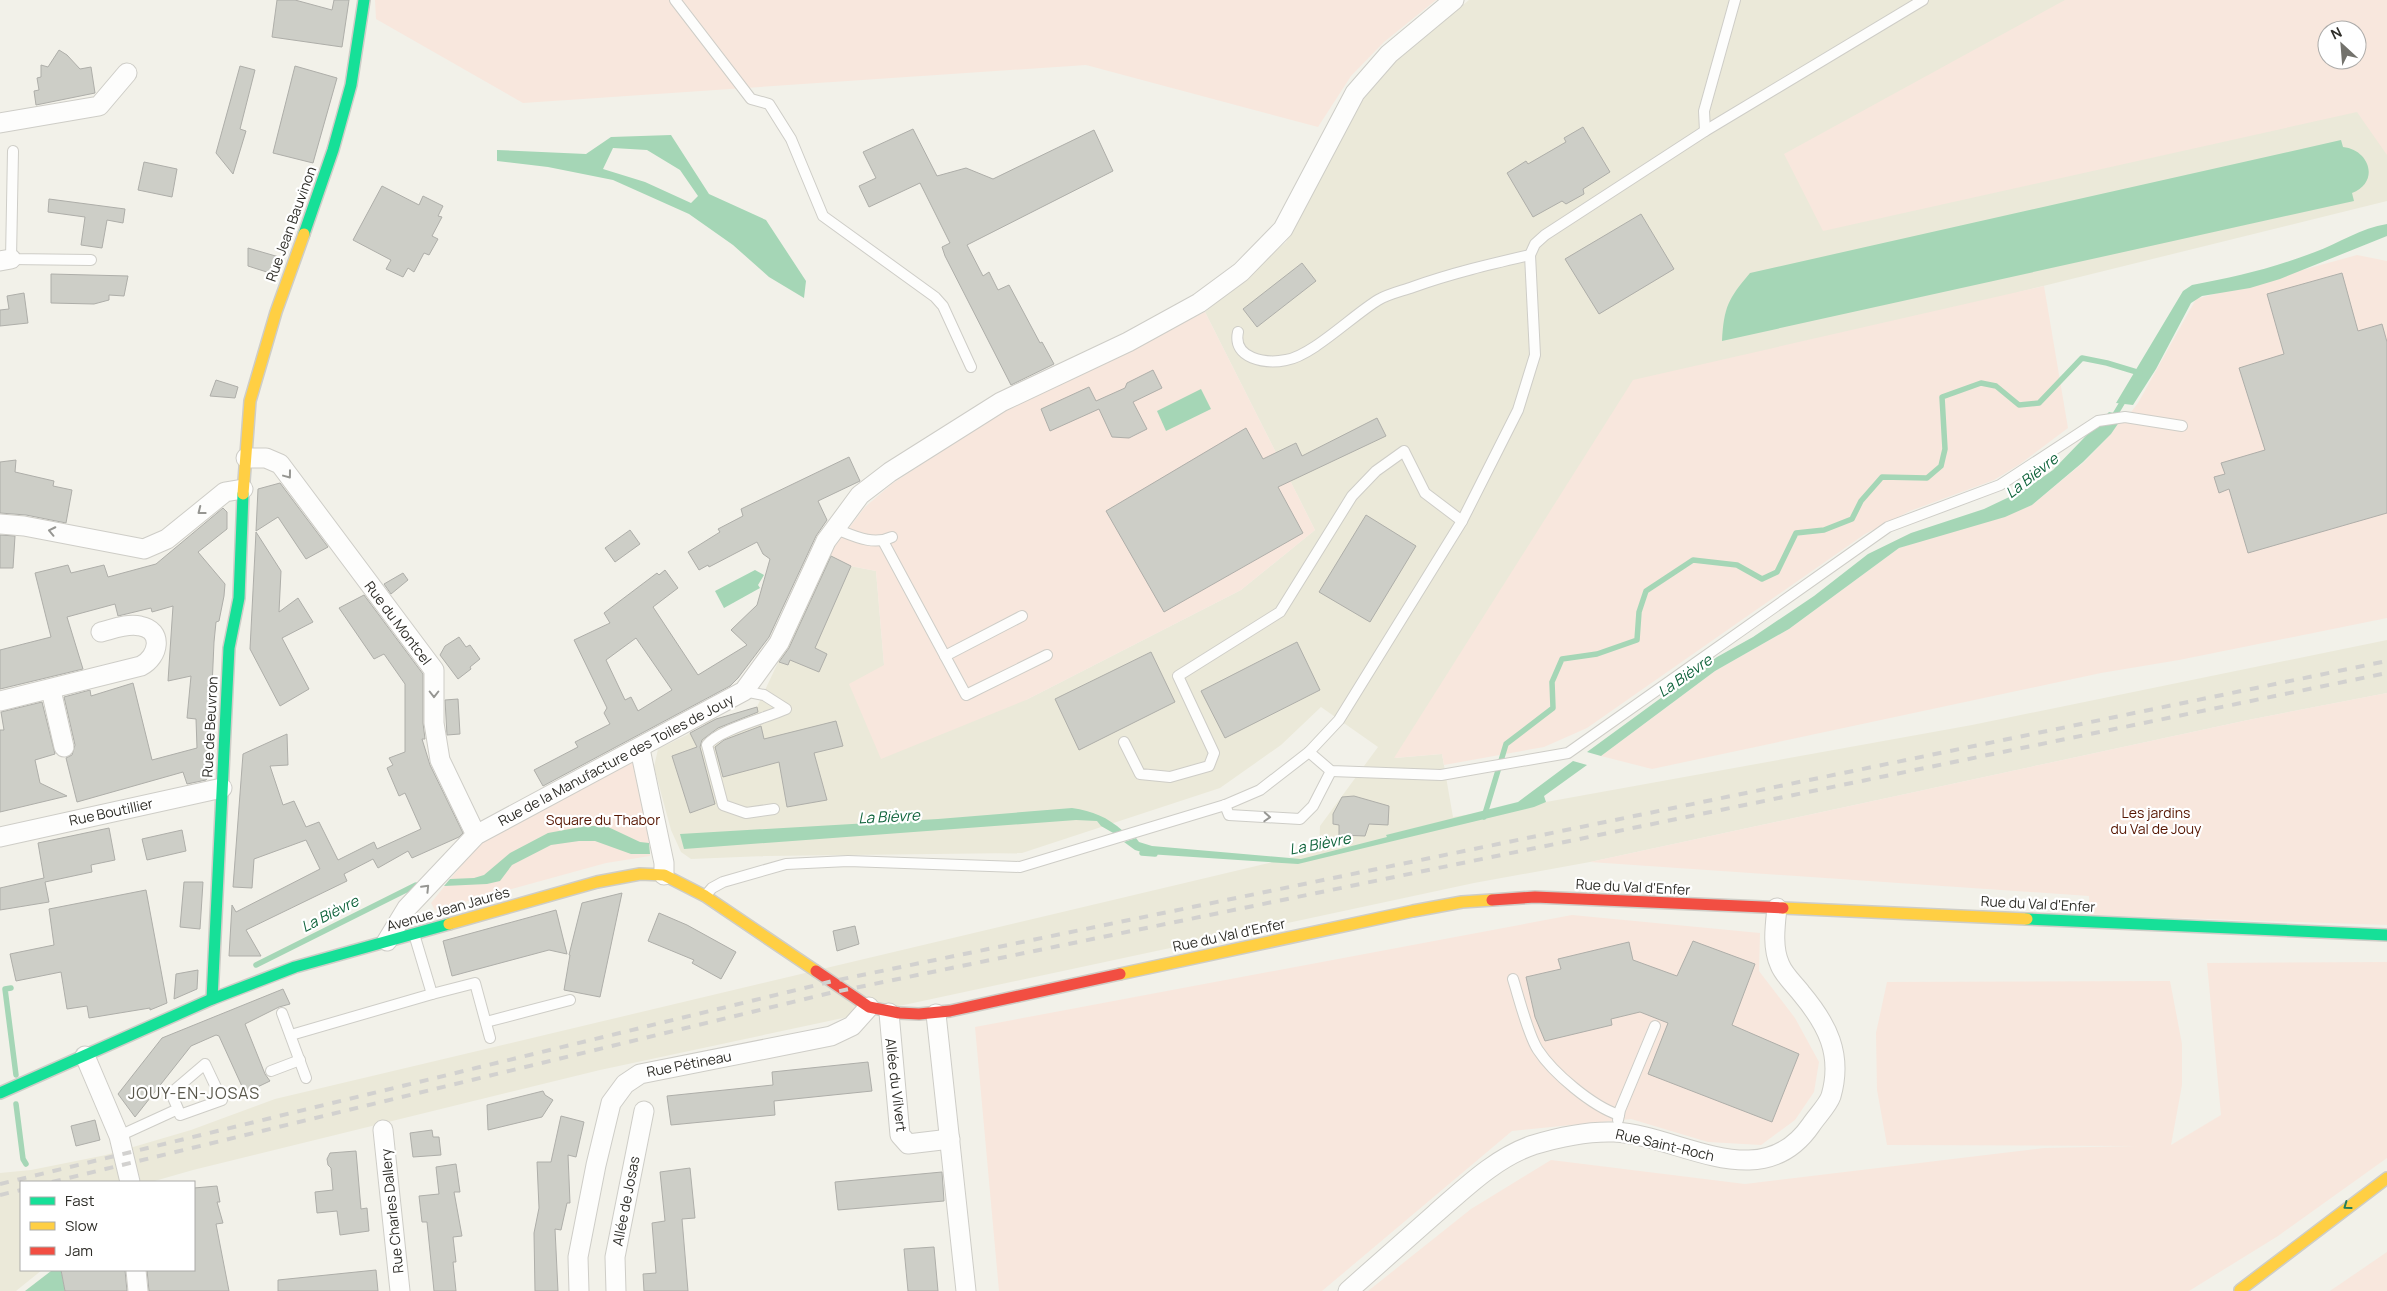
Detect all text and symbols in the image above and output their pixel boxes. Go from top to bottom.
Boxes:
north arrow [2317,20,2367,70]
text: N [2327,22,2345,44]
street label: Rue Jean Bauvinon [261,164,320,284]
water label: La Bièvre [2001,448,2063,503]
one-way arrow [282,469,290,478]
one-way arrow [198,506,207,515]
one-way arrow [48,527,57,537]
street label: Rue du Montcel [361,577,436,668]
water label: La Bièvre [1653,649,1717,702]
street label: Rue de Beuvron [197,676,222,778]
street label: Rue de la Manufacture des Toiles de Jouy [495,689,737,830]
one-way arrow [429,690,439,698]
street label: Rue Boutillier [67,793,155,830]
park label: Les jardins du Val de Jouy [2111,803,2202,838]
water label: La Bièvre [858,804,922,829]
park label: Square du Thabor [546,810,660,829]
one-way arrow [1263,812,1271,823]
water label: La Bièvre [1288,827,1353,860]
street label: Rue du Val d'Enfer [1575,874,1691,899]
street label: Avenue Jean Jaurès [384,882,512,935]
one-way arrow [420,884,429,893]
water label: La Bièvre [297,890,363,937]
street label: Rue du Val d'Enfer [1980,891,2096,916]
street label: Rue du Val d'Enfer [1171,913,1287,956]
street label: Allée du Vilvert [881,1037,912,1133]
street label: Rue Pétineau [645,1046,733,1081]
district label: JOUY-EN-JOSAS [128,1082,260,1104]
street label: Rue Saint-Roch [1614,1124,1716,1165]
street label: Rue Charles Dallery [375,1147,407,1274]
street label: Allée de Josas [607,1154,644,1247]
legend [20,1181,195,1271]
text: Fast [65,1190,94,1211]
one-way arrow [2344,1200,2353,1209]
text: Slow [65,1215,98,1236]
text: Jam [65,1240,93,1261]

